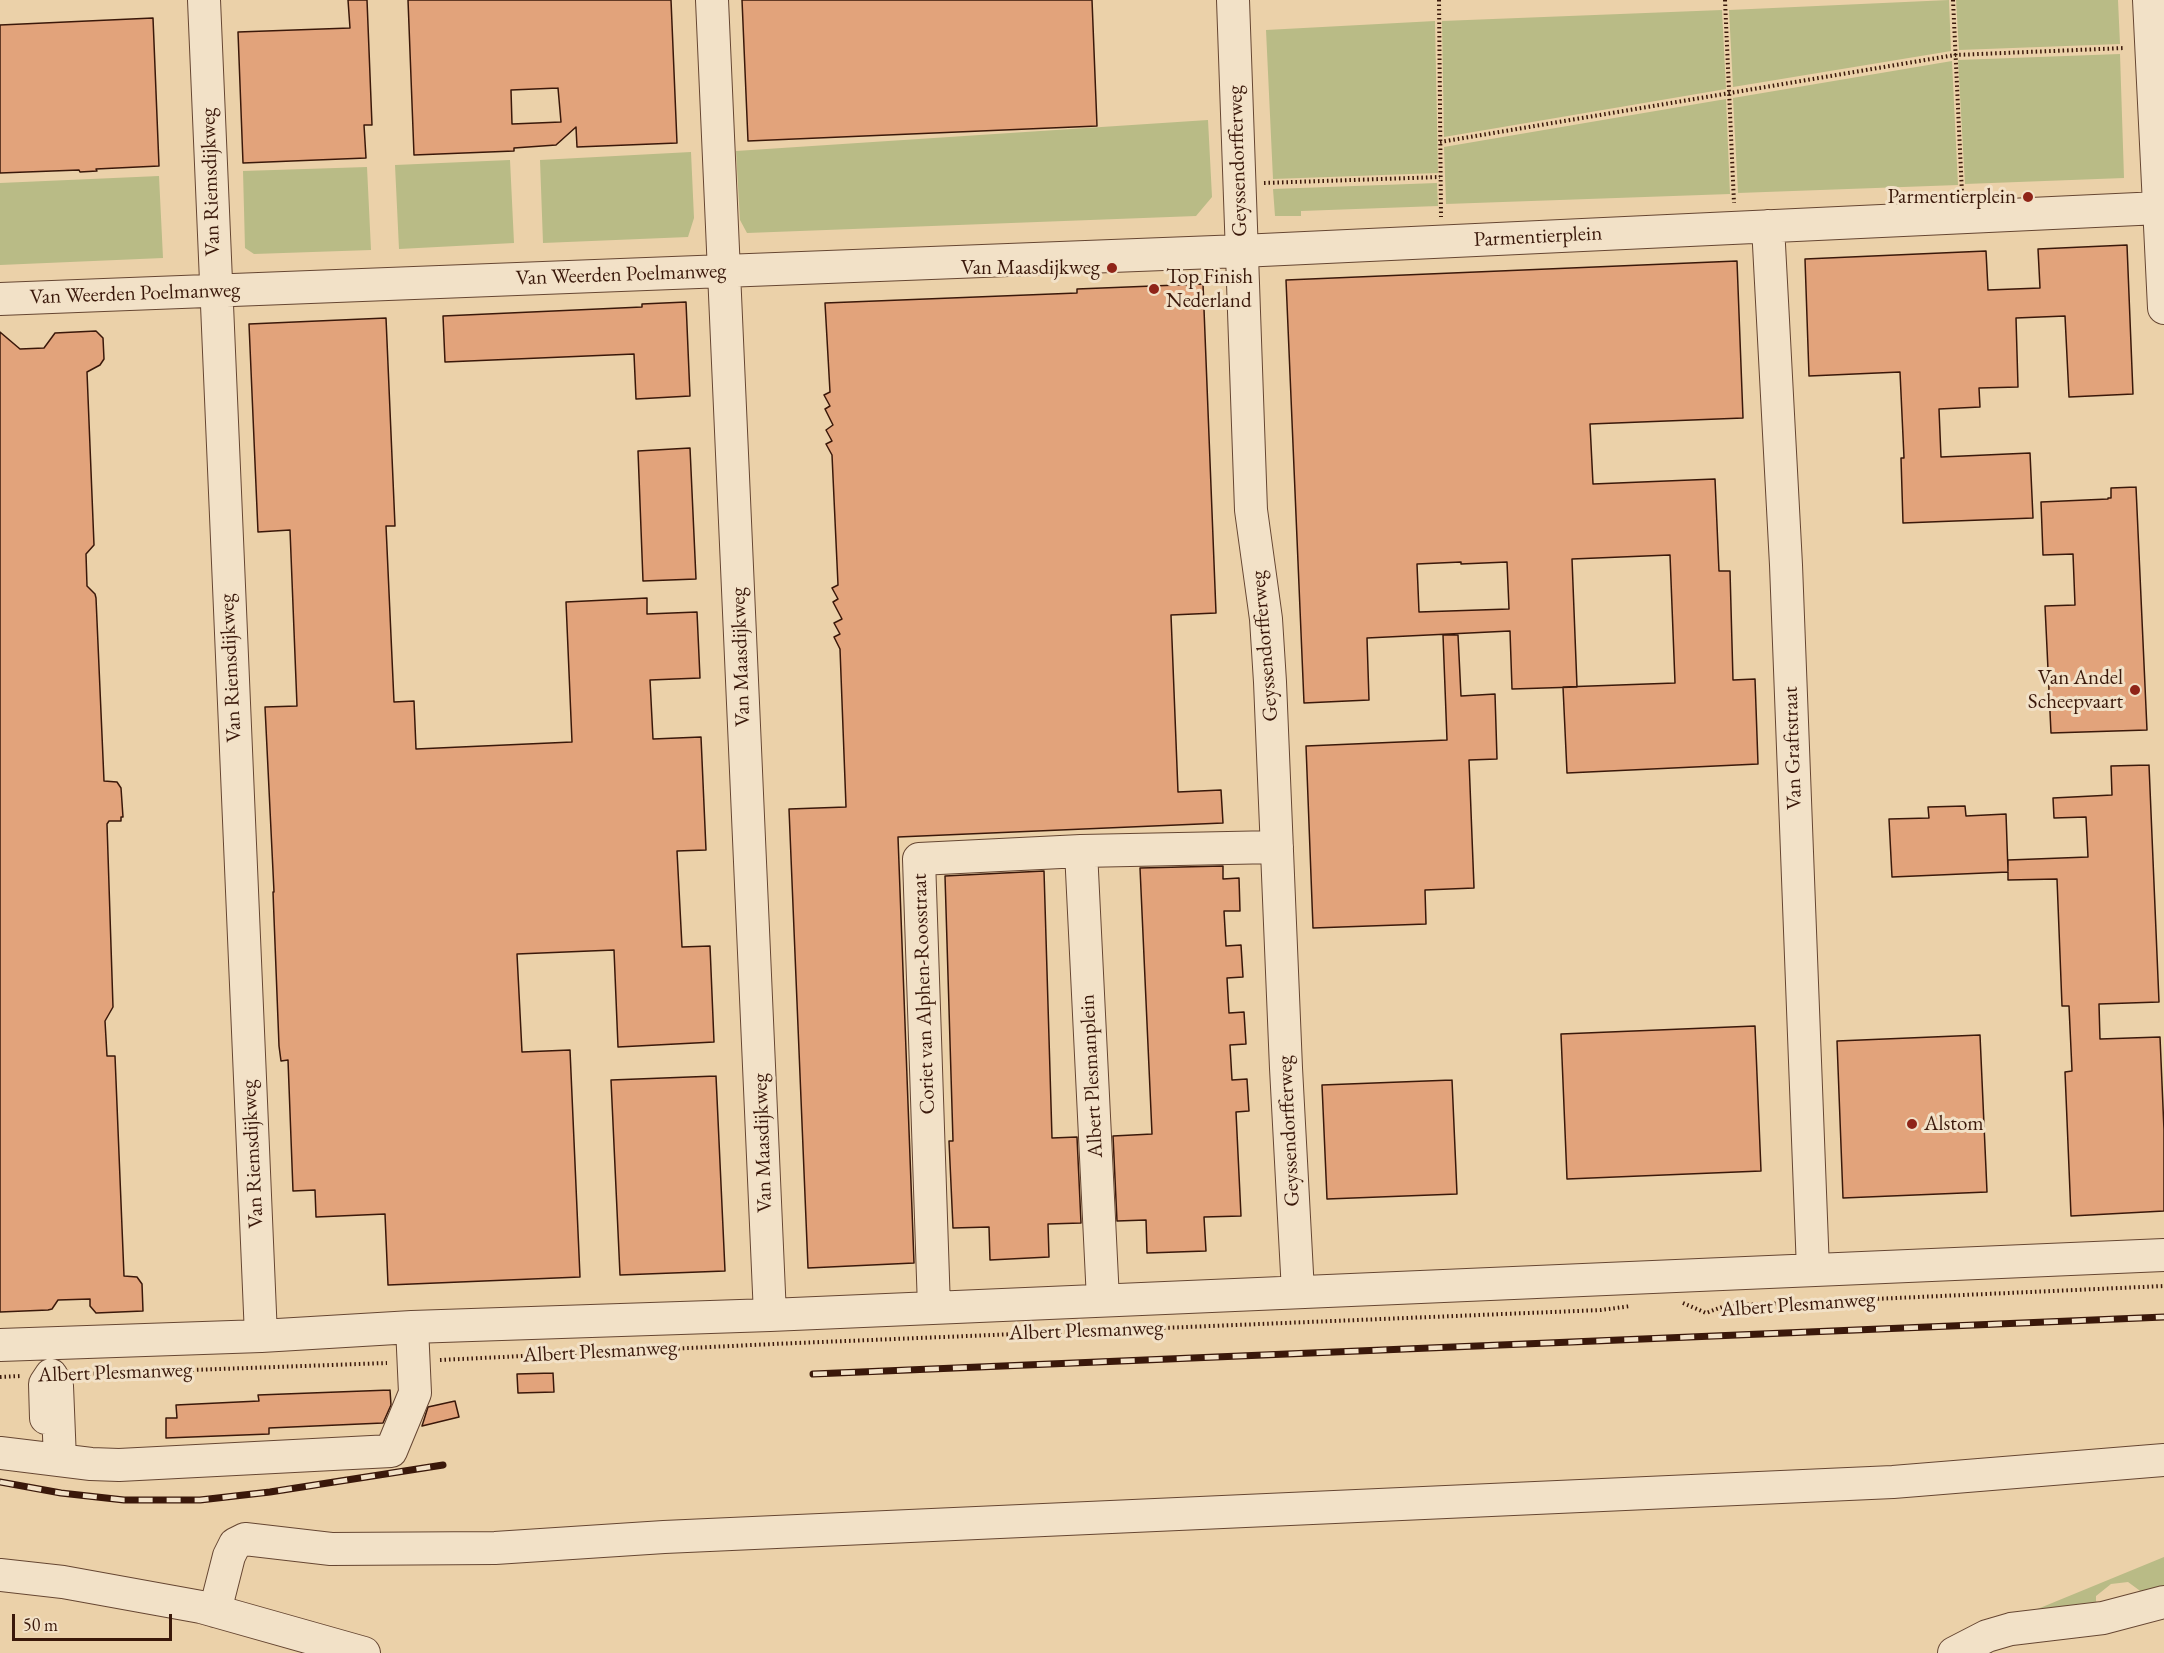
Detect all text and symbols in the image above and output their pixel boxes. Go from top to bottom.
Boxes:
street label: Geyssendorfferweg [1223,85,1253,237]
street label: Van Riemsdijkweg [196,107,226,257]
place label: Parmentierplein [1887,184,2016,210]
marker: Parmentierplein [2021,190,2035,204]
street label: Parmentierplein [1473,221,1603,253]
place label: Van Maasdijkweg [961,255,1100,281]
street label: Van Weerden Poelmanweg [515,259,727,291]
marker: Van Maasdijkweg [1105,261,1119,275]
place label: Top Finish Nederland [1166,264,1253,314]
street label: Van Weerden Poelmanweg [29,278,241,310]
marker: Top Finish Nederland [1147,282,1161,296]
street label: Geyssendorfferweg [1246,569,1284,723]
street label: Van Maasdijkweg [726,587,756,727]
street label: Van Riemsdijkweg [215,593,247,743]
place label: Van Andel Scheepvaart [2028,665,2123,715]
marker: Van Andel Scheepvaart [2128,683,2142,697]
street label: Van Graftstraat [1778,686,1808,810]
street label: Coriet van Alphen-Roosstraat [907,873,941,1115]
street label: Albert Plesmanplein [1075,994,1109,1158]
street label: Geyssendorfferweg [1272,1055,1306,1207]
street label: Van Maasdijkweg [748,1073,778,1213]
street label: Van Riemsdijkweg [237,1079,269,1229]
place label: Alstom [1924,1111,1984,1137]
marker: Alstom [1905,1117,1919,1131]
street label: Albert Plesmanweg [1720,1287,1876,1323]
street label: Albert Plesmanweg [1008,1316,1164,1346]
street label: Albert Plesmanweg [522,1335,678,1369]
street label: Albert Plesmanweg [37,1358,193,1388]
scale bar [15,1602,176,1640]
text: 50 m [23,1613,58,1636]

